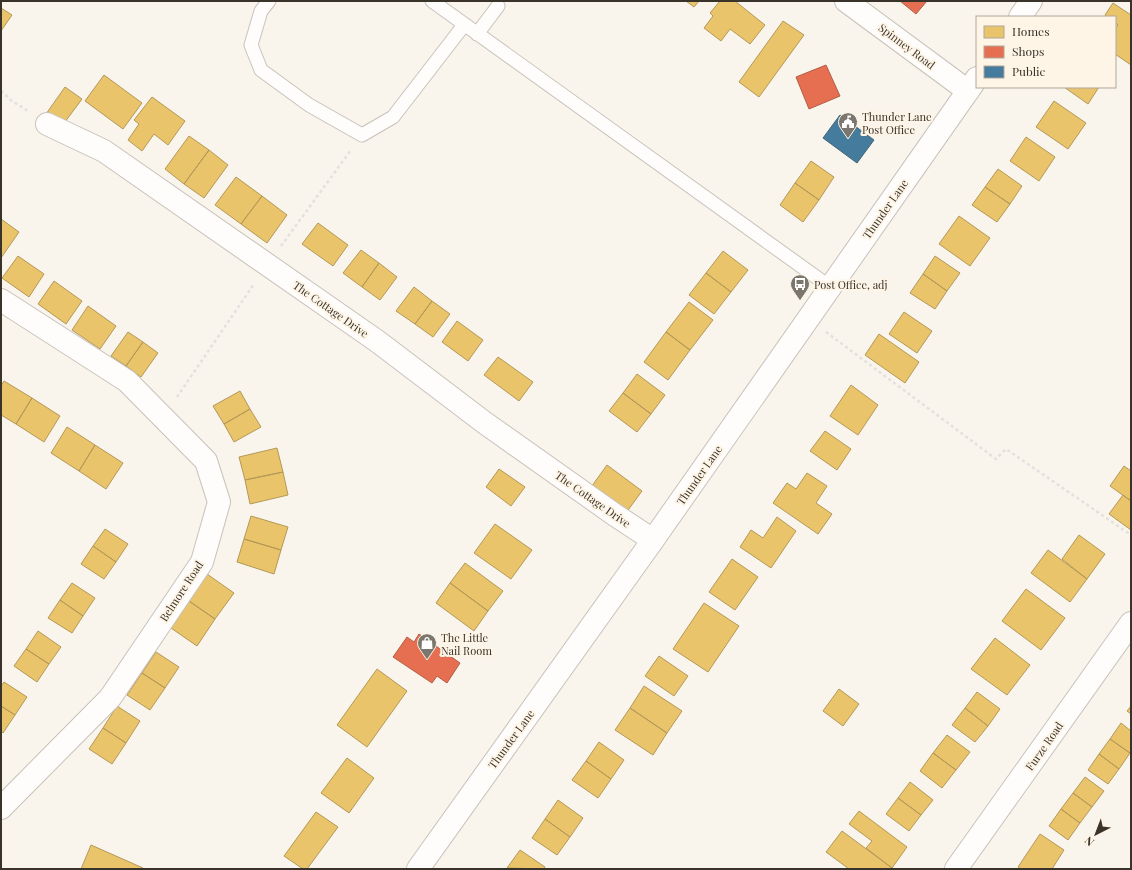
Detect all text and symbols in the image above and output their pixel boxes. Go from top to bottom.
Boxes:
legend [976,16,1116,88]
street label: Spinney Road [876,20,939,73]
text: Homes [1012,23,1050,39]
text: Shops [1012,43,1044,59]
text: Public [1012,63,1046,79]
place label: Thunder Lane Post Office [862,109,932,137]
public building icon: Thunder Lane Post Office [837,111,859,139]
street label: Thunder Lane [859,176,911,242]
bus stop icon: Post Office, adj [789,273,811,301]
street label: The Cottage Drive [290,277,372,341]
place label: Post Office, adj [814,277,887,292]
street label: Thunder Lane [673,442,725,508]
street label: The Cottage Drive [552,467,634,531]
street label: Belmore Road [156,557,207,624]
place label: The Little Nail Room [441,630,492,658]
shop icon: The Little Nail Room [416,632,438,660]
street label: Thunder Lane [484,706,538,772]
street label: Furze Road [1022,718,1067,773]
north arrow [1076,814,1116,854]
text: N [1081,834,1097,850]

